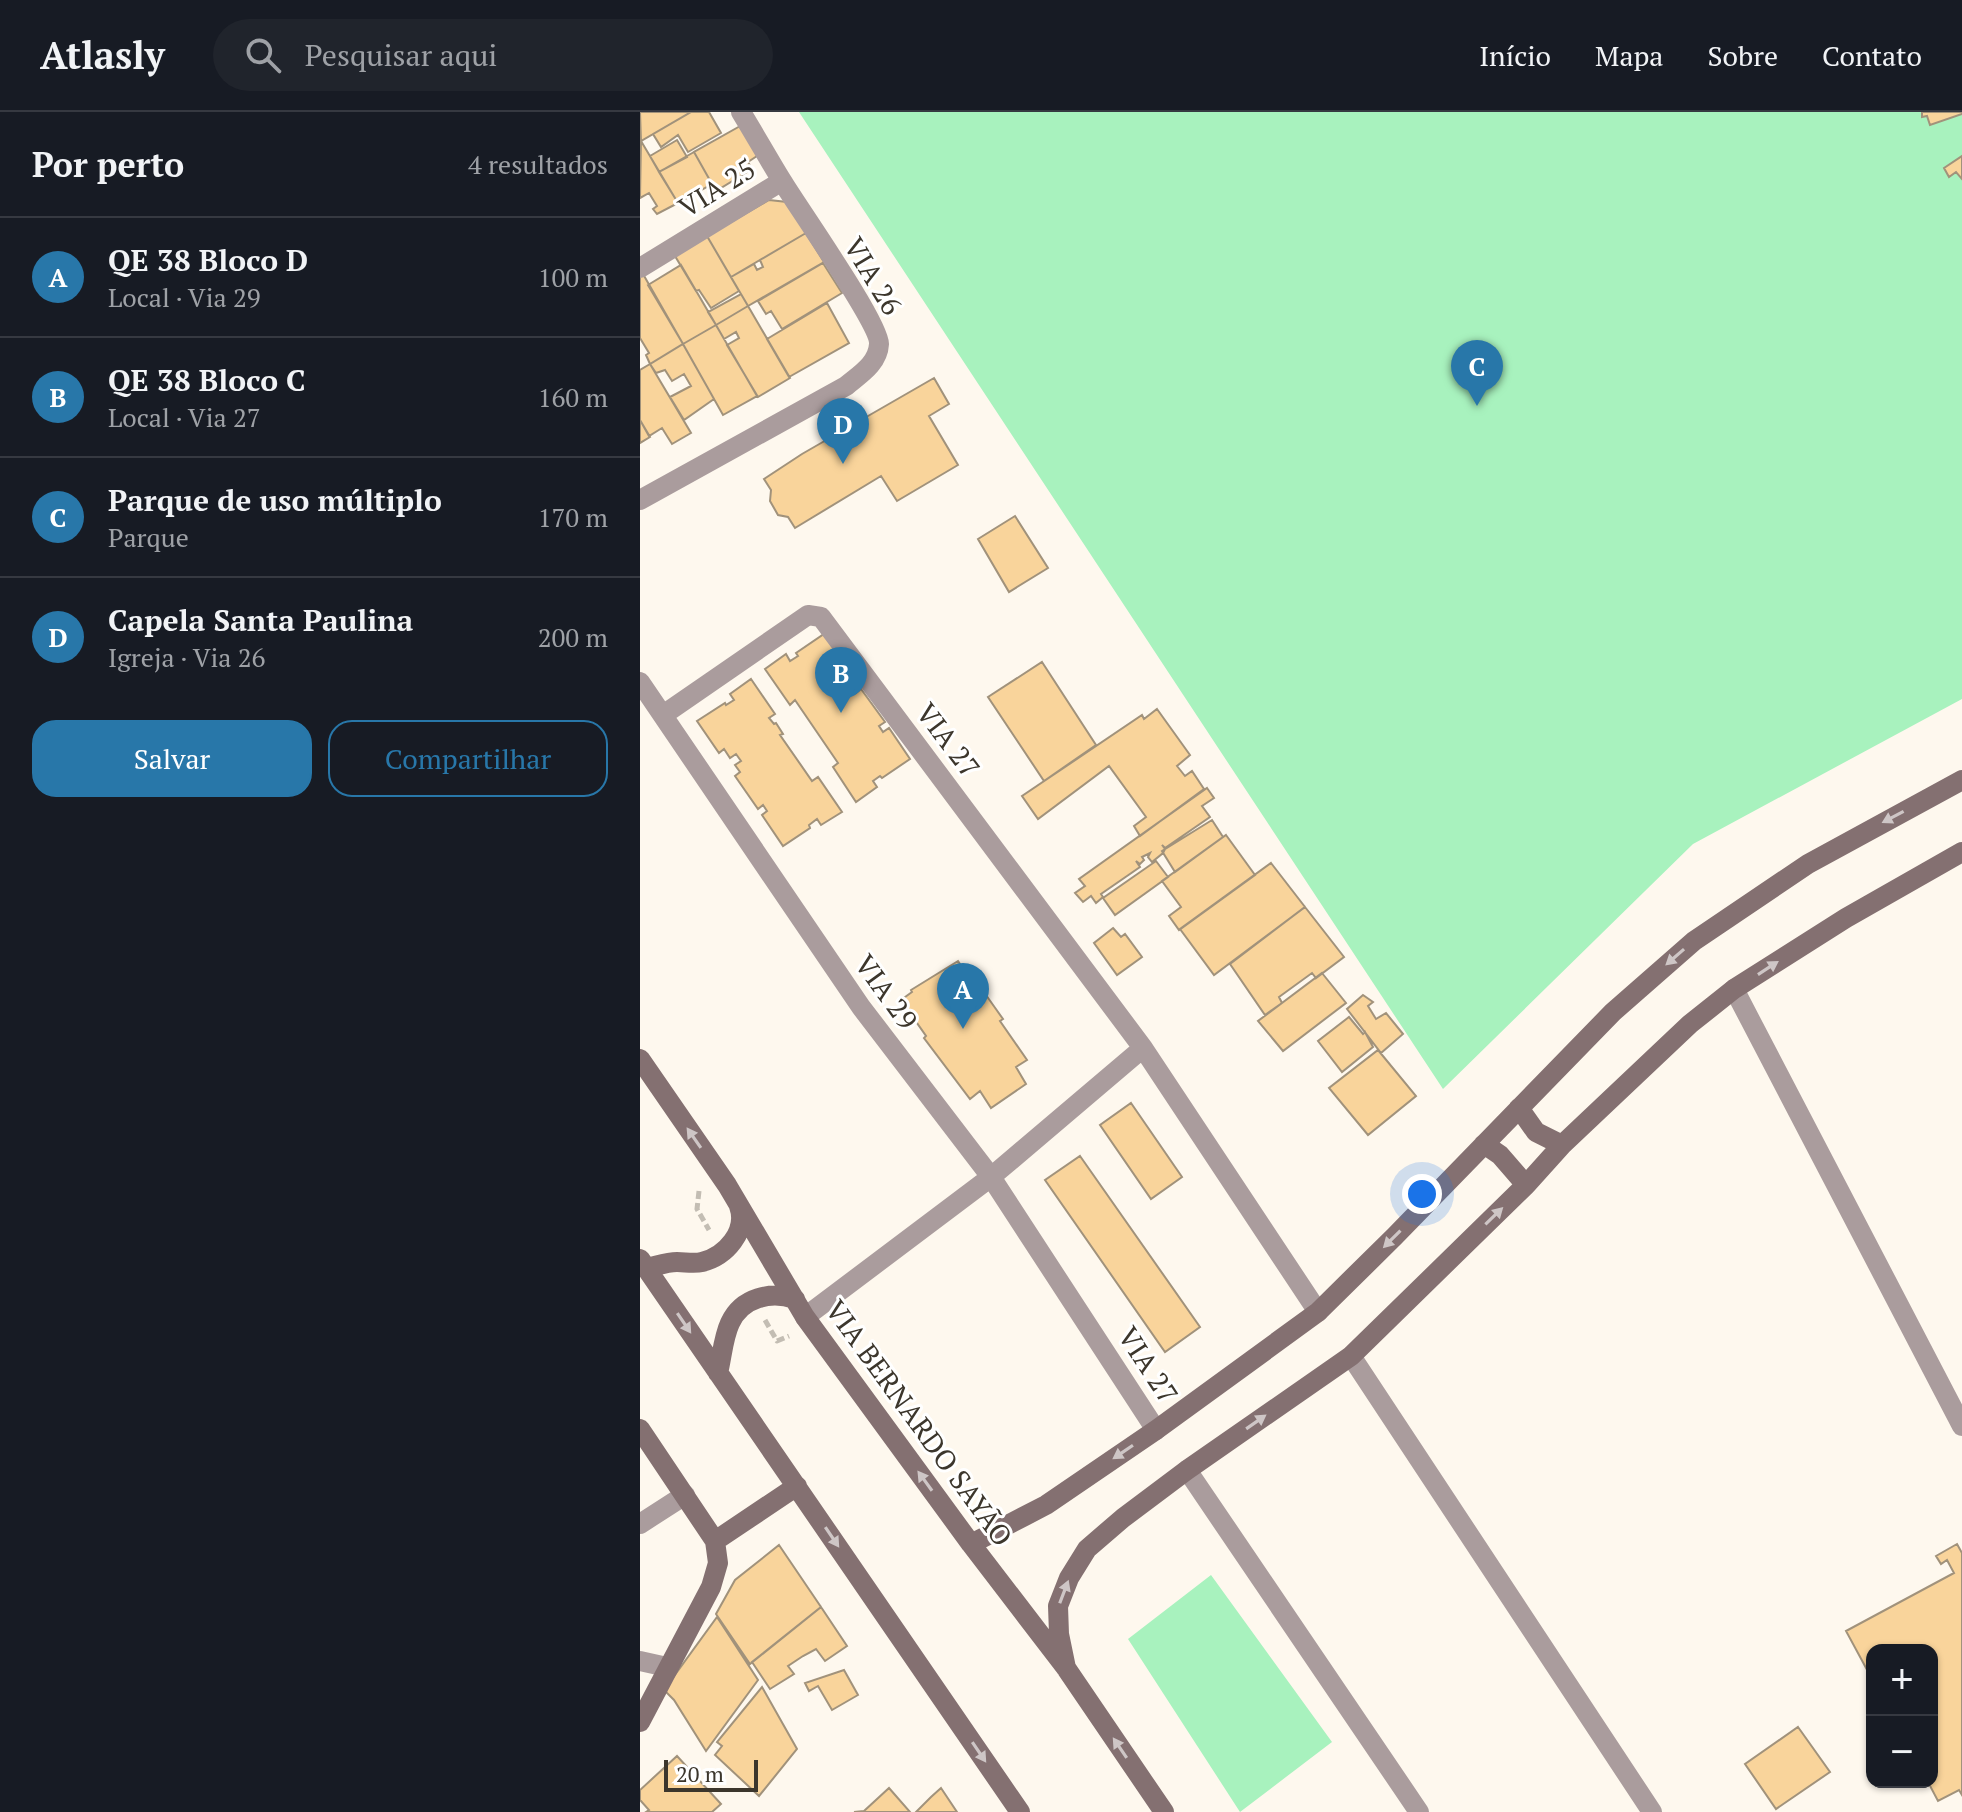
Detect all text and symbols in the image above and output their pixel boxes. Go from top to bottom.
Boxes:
search box [213,19,773,91]
text: Atlasly [40,30,165,80]
icon: search [241,33,285,77]
text: Pesquisar aqui [305,35,497,75]
text: Início [1479,37,1551,74]
text: Mapa [1595,37,1664,74]
text: Sobre [1708,37,1778,74]
text: Contato [1822,37,1922,74]
text: Por perto [32,142,184,187]
text: 4 resultados [468,147,608,181]
street label: VIA 25 [671,150,762,226]
street label: VIA 26 [836,230,911,321]
text: QE 38 Bloco D [108,240,308,280]
text: A [49,260,67,294]
text: 100 m [538,260,608,294]
text: Local · Via 29 [108,280,261,314]
pin: C [1451,340,1503,406]
text: QE 38 Bloco C [108,360,306,400]
text: B [50,380,66,414]
text: 160 m [538,380,608,414]
pin: D [817,398,869,464]
text: Local · Via 27 [108,400,261,434]
text: Parque de uso múltiplo [108,480,442,520]
text: C [50,500,66,534]
text: 170 m [538,500,608,534]
text: Parque [108,520,189,554]
text: Capela Santa Paulina [108,600,413,640]
text: D [48,620,68,654]
text: 200 m [538,620,608,654]
text: Igreja · Via 26 [108,640,265,674]
pin: B [815,647,867,713]
street label: VIA 27 [908,695,989,784]
button: Salvar [32,720,312,797]
button: Compartilhar [328,720,608,797]
one-way arrow [1882,810,1905,824]
street label: VIA 29 [847,947,926,1037]
one-way arrow [1665,948,1685,965]
one-way arrow [1757,961,1779,975]
pin: A [937,963,989,1029]
one-way arrow [687,1127,702,1148]
your location [1402,1174,1442,1214]
one-way arrow [1484,1207,1503,1226]
one-way arrow [1383,1229,1402,1248]
street label: VIA BERNARDO SAYÃO [817,1292,1021,1553]
one-way arrow [676,1313,691,1334]
street label: VIA 27 [1110,1319,1187,1410]
one-way arrow [1245,1415,1266,1430]
one-way arrow [1112,1444,1133,1459]
one-way arrow [917,1470,933,1492]
one-way arrow [824,1527,839,1548]
one-way arrow [1058,1580,1071,1604]
map controls [1866,1644,1938,1788]
button: + [1866,1644,1938,1716]
button: − [1866,1716,1938,1788]
one-way arrow [1113,1737,1128,1758]
one-way arrow [971,1741,986,1762]
scale bar [664,1756,758,1792]
text: 20 m [676,1759,724,1788]

